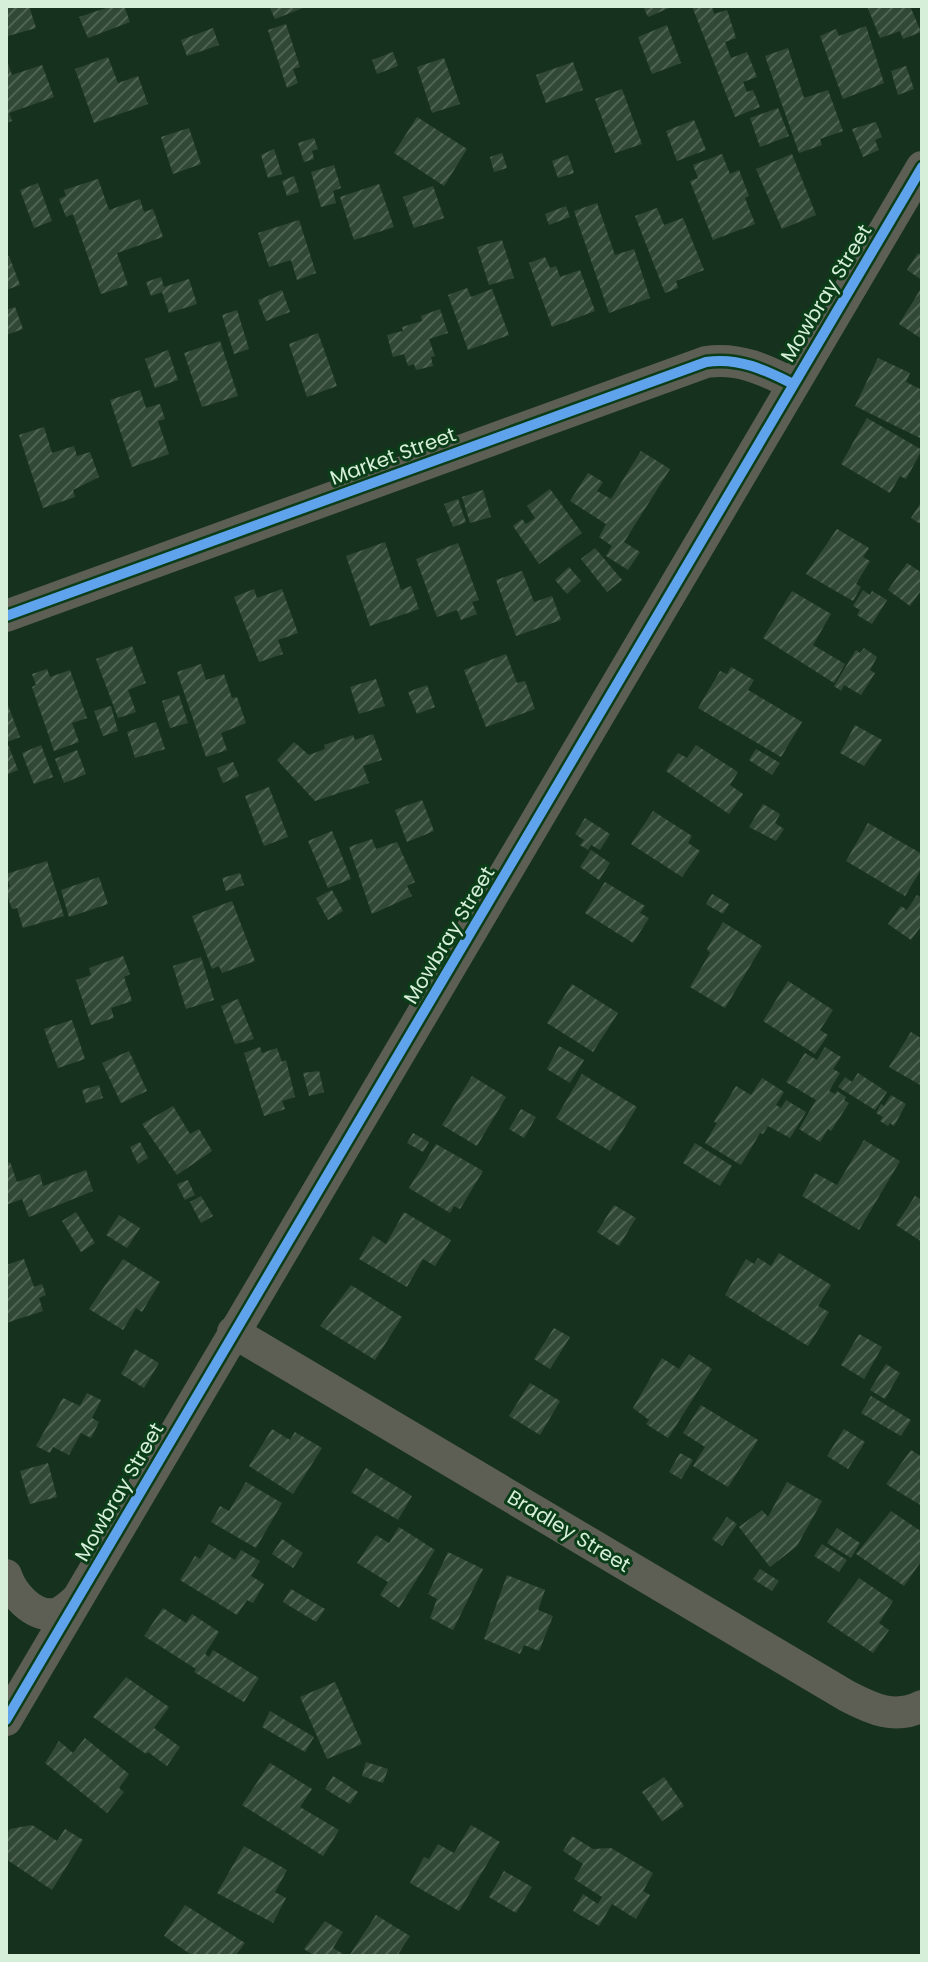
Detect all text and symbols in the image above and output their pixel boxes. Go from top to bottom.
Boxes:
street label: Mowbray Street [774,219,878,367]
street label: Market Street [326,420,460,492]
street label: Mowbray Street [397,861,501,1009]
street label: Mowbray Street [68,1417,170,1567]
street label: Bradley Street [502,1483,636,1579]

